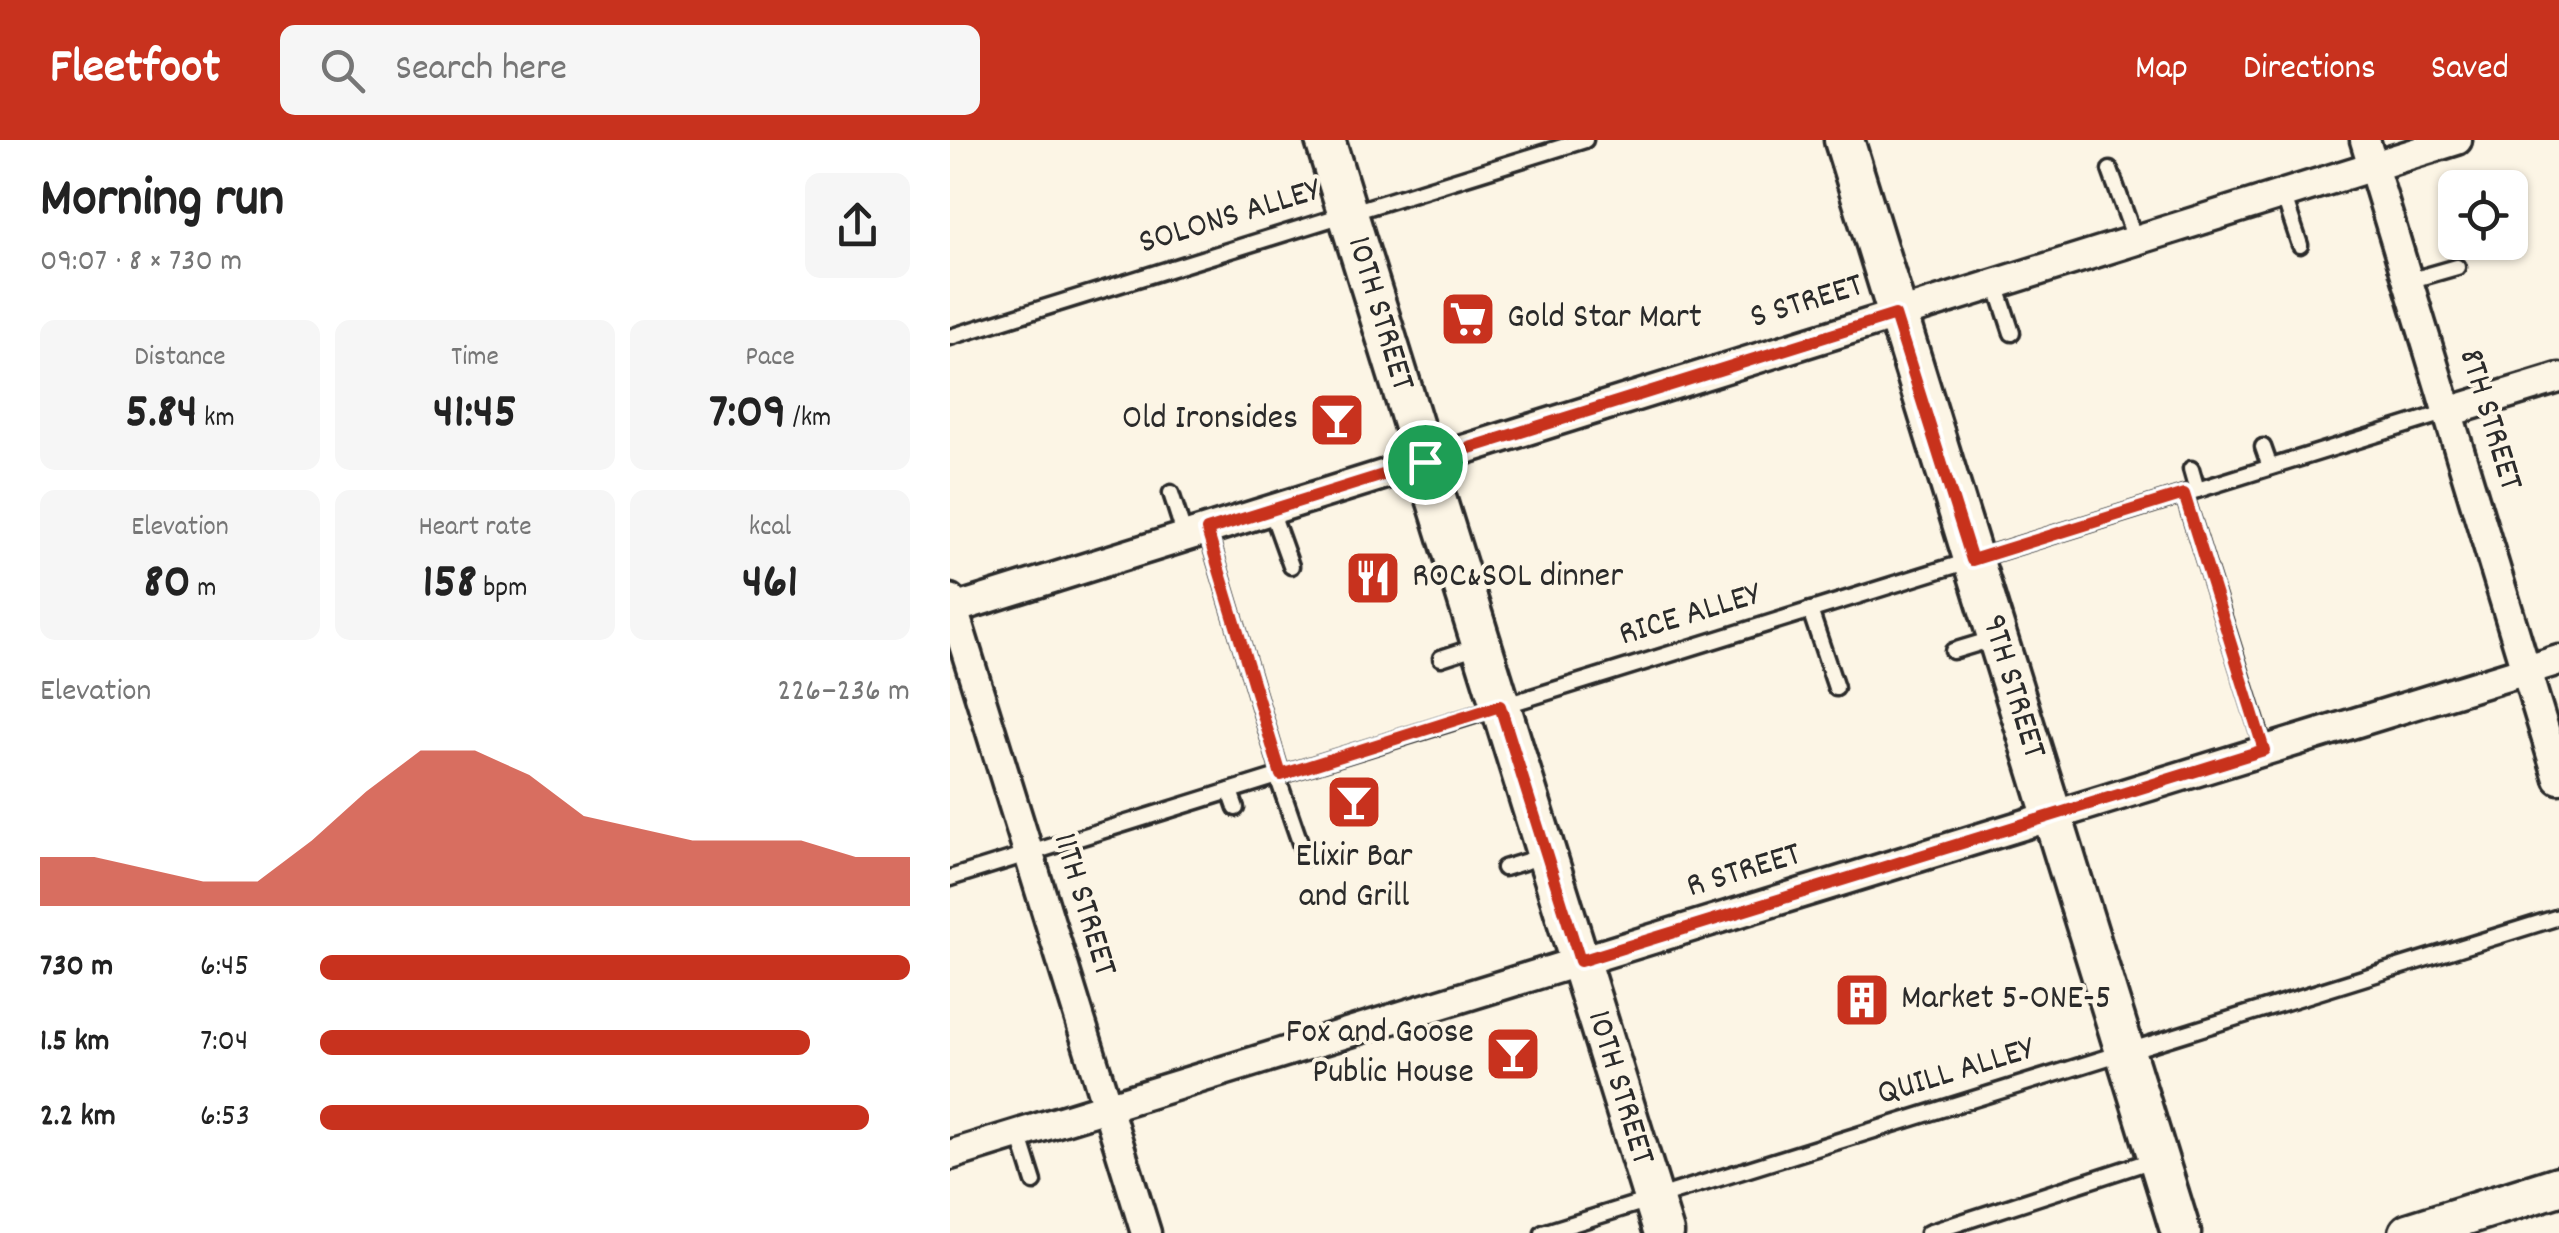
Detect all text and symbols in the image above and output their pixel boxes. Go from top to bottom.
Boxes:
search box [280,25,980,115]
text: Fleetfoot [50,36,220,105]
icon: search [315,43,370,98]
text: Search here [395,43,567,98]
text: Map [2135,45,2188,95]
text: Directions [2243,45,2376,95]
text: Saved [2431,45,2509,95]
text: Morning run [40,163,284,242]
street label: SOLONS ALLEY [1133,166,1328,269]
map controls [2438,170,2528,260]
button: locate [2438,170,2528,260]
button: share [805,173,910,278]
street label: 10TH STREET [1332,231,1426,397]
text: 09:07 · 8 × 730 m [40,240,242,286]
street label: S STREET [1744,262,1870,344]
supermarket icon: Gold Star Mart [1438,289,1498,349]
place label: Gold Star Mart [1507,294,1702,344]
text: Distance [134,339,226,379]
text: Time [451,339,499,379]
text: Pace [745,339,795,379]
street label: 8TH STREET [2444,343,2534,497]
text: 5.84 [125,379,198,451]
text: 41:45 [433,379,517,451]
text: 7:09 [709,379,786,451]
bar icon: Old Ironsides [1307,390,1367,450]
place label: Old Ironsides [1122,395,1298,445]
text: km [198,400,235,440]
text: /km [786,400,831,440]
pin [1383,420,1468,505]
icon: arrive [1398,435,1453,490]
text: Elevation [131,509,229,549]
text: Heart rate [418,509,532,549]
text: kcal [749,509,791,549]
restaurant icon: ROC&SOL dinner [1343,548,1403,608]
text: 80 [144,549,191,621]
text: 158 [423,549,477,621]
text: 461 [742,549,798,621]
place label: ROC&SOL dinner [1412,553,1623,603]
text: m [191,570,216,610]
text: bpm [477,570,527,610]
street label: RICE ALLEY [1613,570,1768,661]
street label: 9TH STREET [1966,609,2058,765]
text: Elevation [40,670,151,716]
text: 226–236 m [777,670,910,716]
bar icon: Elixir Bar and Grill [1324,772,1384,832]
street label: 11TH STREET [1038,827,1128,983]
street label: R STREET [1681,831,1807,913]
place label: Elixir Bar and Grill [1295,833,1413,923]
text: 730 m [40,945,113,991]
text: 6:45 [200,945,249,991]
building icon: Market 5-ONE-5 [1832,970,1892,1030]
place label: Market 5-ONE-5 [1901,975,2111,1025]
street label: 10TH STREET [1572,1005,1666,1171]
place label: Fox and Goose Public House [1286,1009,1474,1099]
text: 1.5 km [40,1020,110,1066]
text: 7:04 [200,1020,248,1066]
bar icon: Fox and Goose Public House [1483,1024,1543,1084]
street label: QUILL ALLEY [1872,1025,2042,1120]
text: 2.2 km [40,1095,116,1141]
text: 6:53 [200,1095,250,1141]

